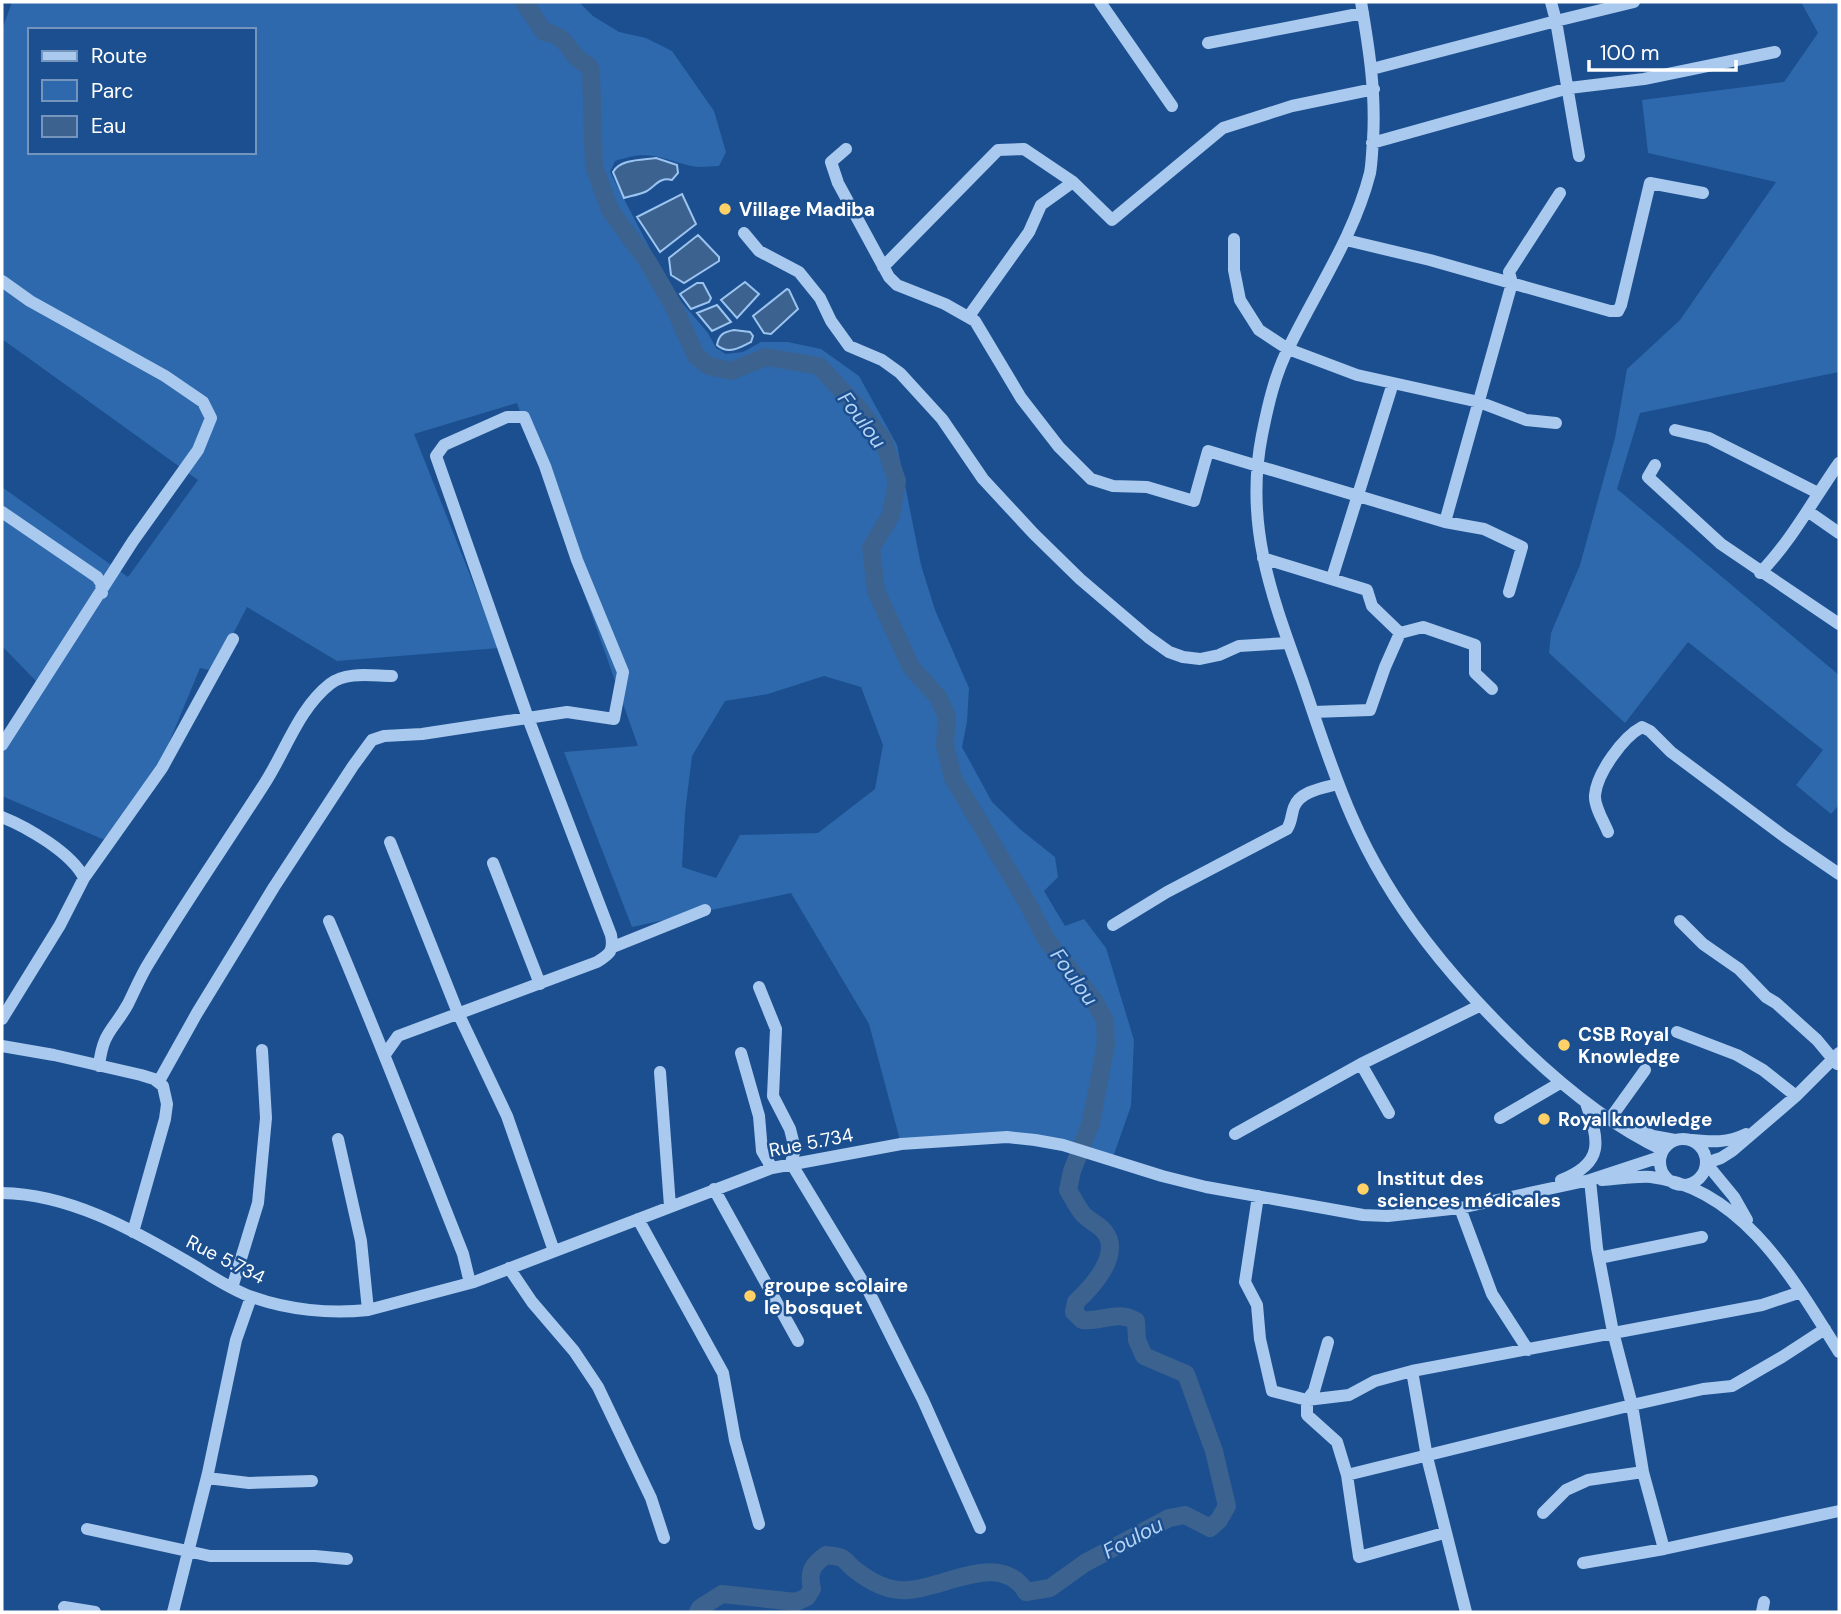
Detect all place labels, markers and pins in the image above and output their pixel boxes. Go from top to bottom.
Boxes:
place label: Village Madiba [739,197,875,222]
marker: Village Madiba [717,201,733,217]
place label: CSB Royal Knowledge [1578,1022,1680,1069]
marker: CSB Royal Knowledge [1556,1037,1572,1053]
place label: Royal knowledge [1558,1107,1712,1132]
marker: Royal knowledge [1536,1111,1552,1127]
place label: Institut des sciences médicales [1377,1166,1561,1213]
marker: Institut des sciences médicales [1355,1181,1371,1197]
place label: groupe scolaire le bosquet [764,1273,908,1320]
marker: groupe scolaire le bosquet [742,1288,758,1304]

